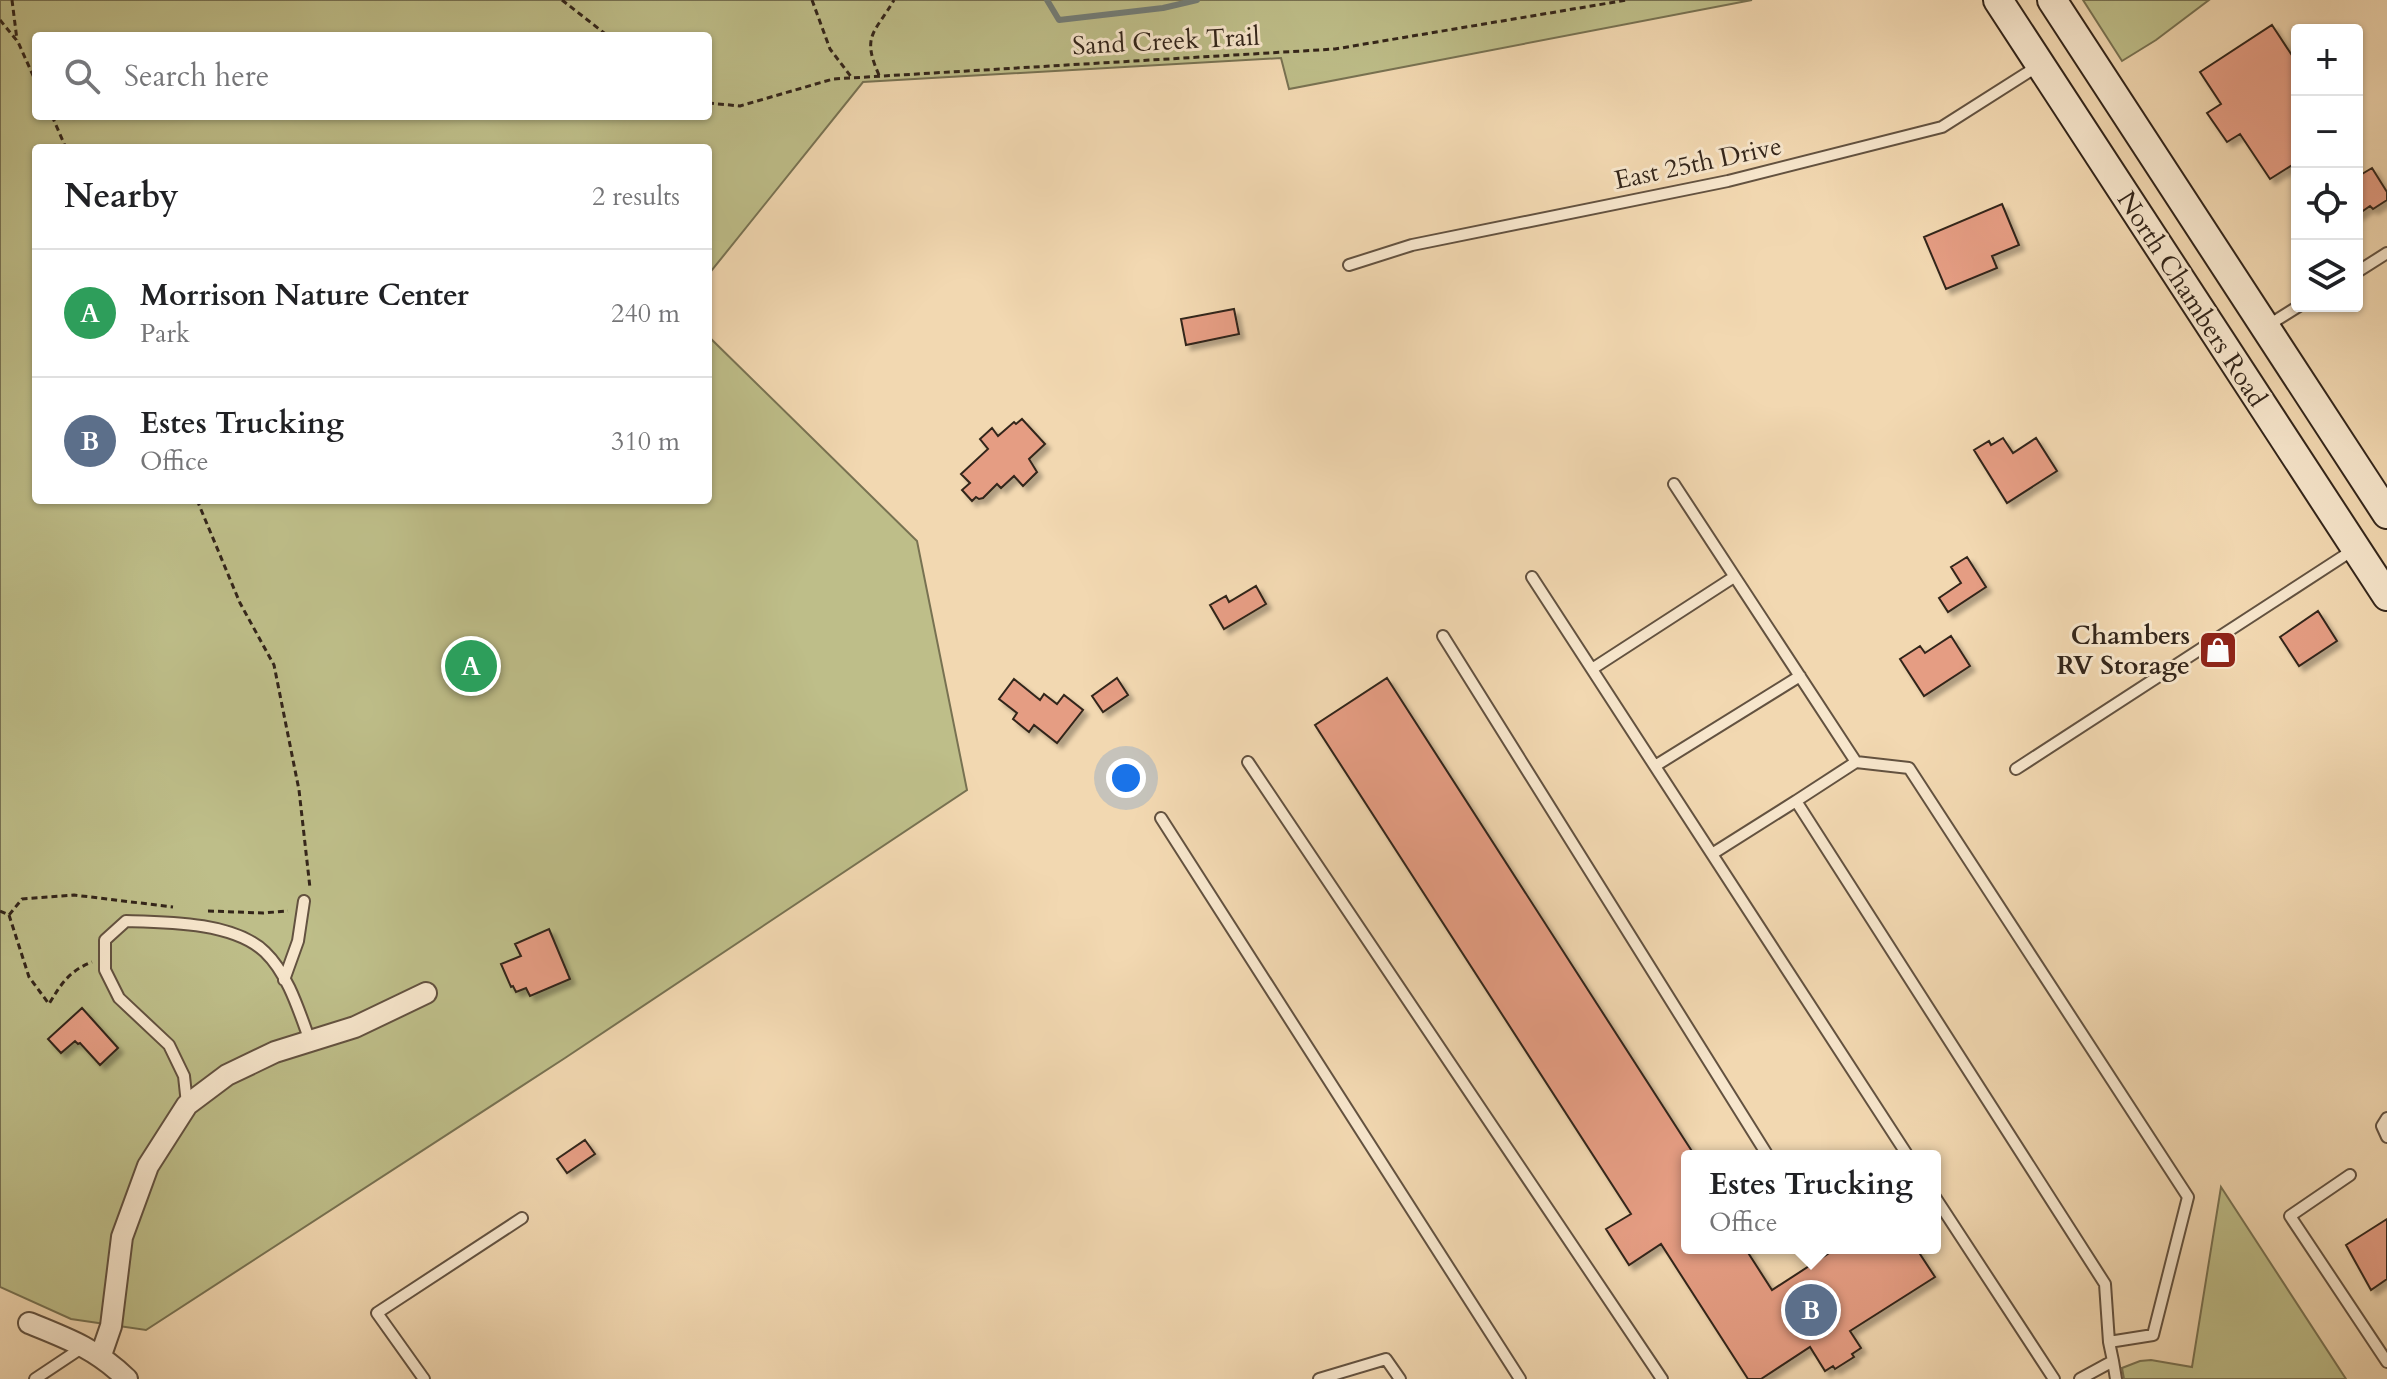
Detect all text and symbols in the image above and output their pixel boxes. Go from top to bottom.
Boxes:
street label: Sand Creek Trail [1071,19,1261,63]
map controls [2291,24,2363,312]
button: + [2291,24,2363,96]
search box [32,32,712,120]
icon: search [60,54,104,98]
text: Search here [124,56,269,97]
button: − [2291,96,2363,168]
street label: East 25th Drive [1611,128,1785,198]
button: locate [2291,168,2363,240]
text: Nearby [64,173,179,219]
text: 2 results [592,179,680,214]
street label: North Chambers Road [2109,184,2275,414]
button: layers [2291,240,2363,312]
text: Morrison Nature Center [140,275,469,316]
text: A [80,296,100,331]
text: 240 m [611,296,680,331]
text: Park [140,316,190,351]
text: Estes Trucking [140,403,344,444]
text: B [81,424,99,459]
text: 310 m [611,424,680,459]
text: Office [140,444,209,479]
place label: Chambers RV Storage [2057,618,2190,683]
shop icon: Chambers RV Storage [2197,629,2239,671]
pin: A [445,636,497,696]
your location [1106,758,1146,798]
popup [1681,1150,1941,1254]
text: Estes Trucking [1709,1164,1913,1205]
text: Office [1709,1205,1778,1240]
pin: B [1785,1280,1837,1340]

